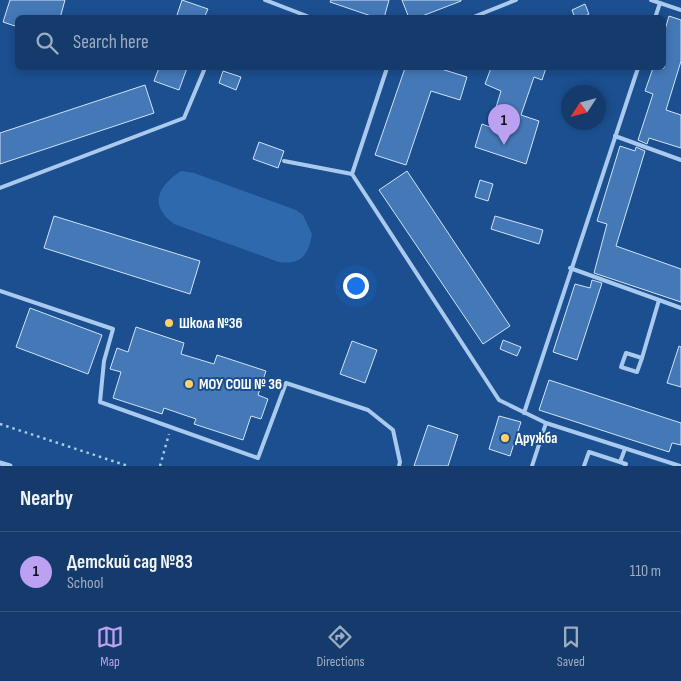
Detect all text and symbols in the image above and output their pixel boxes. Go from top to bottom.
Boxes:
search box [15,15,666,70]
icon: search [33,29,61,57]
text: Search here [73,31,149,54]
north arrow [561,85,606,130]
pin: 1 [488,104,520,145]
your location [343,273,369,299]
place label: Школа №36 [179,314,243,333]
marker: Школа №36 [163,317,175,329]
place label: МОУ СОШ № 36 [199,375,282,394]
marker: МОУ СОШ № 36 [183,378,195,390]
place label: Дружба [515,429,557,448]
marker: Дружба [499,432,511,444]
text: Nearby [20,486,73,511]
text: Детский сад №83 [67,551,193,574]
text: 1 [33,562,39,581]
text: 110 m [630,562,661,581]
text: School [67,574,103,593]
tab: Map [96,623,124,670]
tab: Directions [316,623,365,670]
tab: Saved [557,623,585,670]

